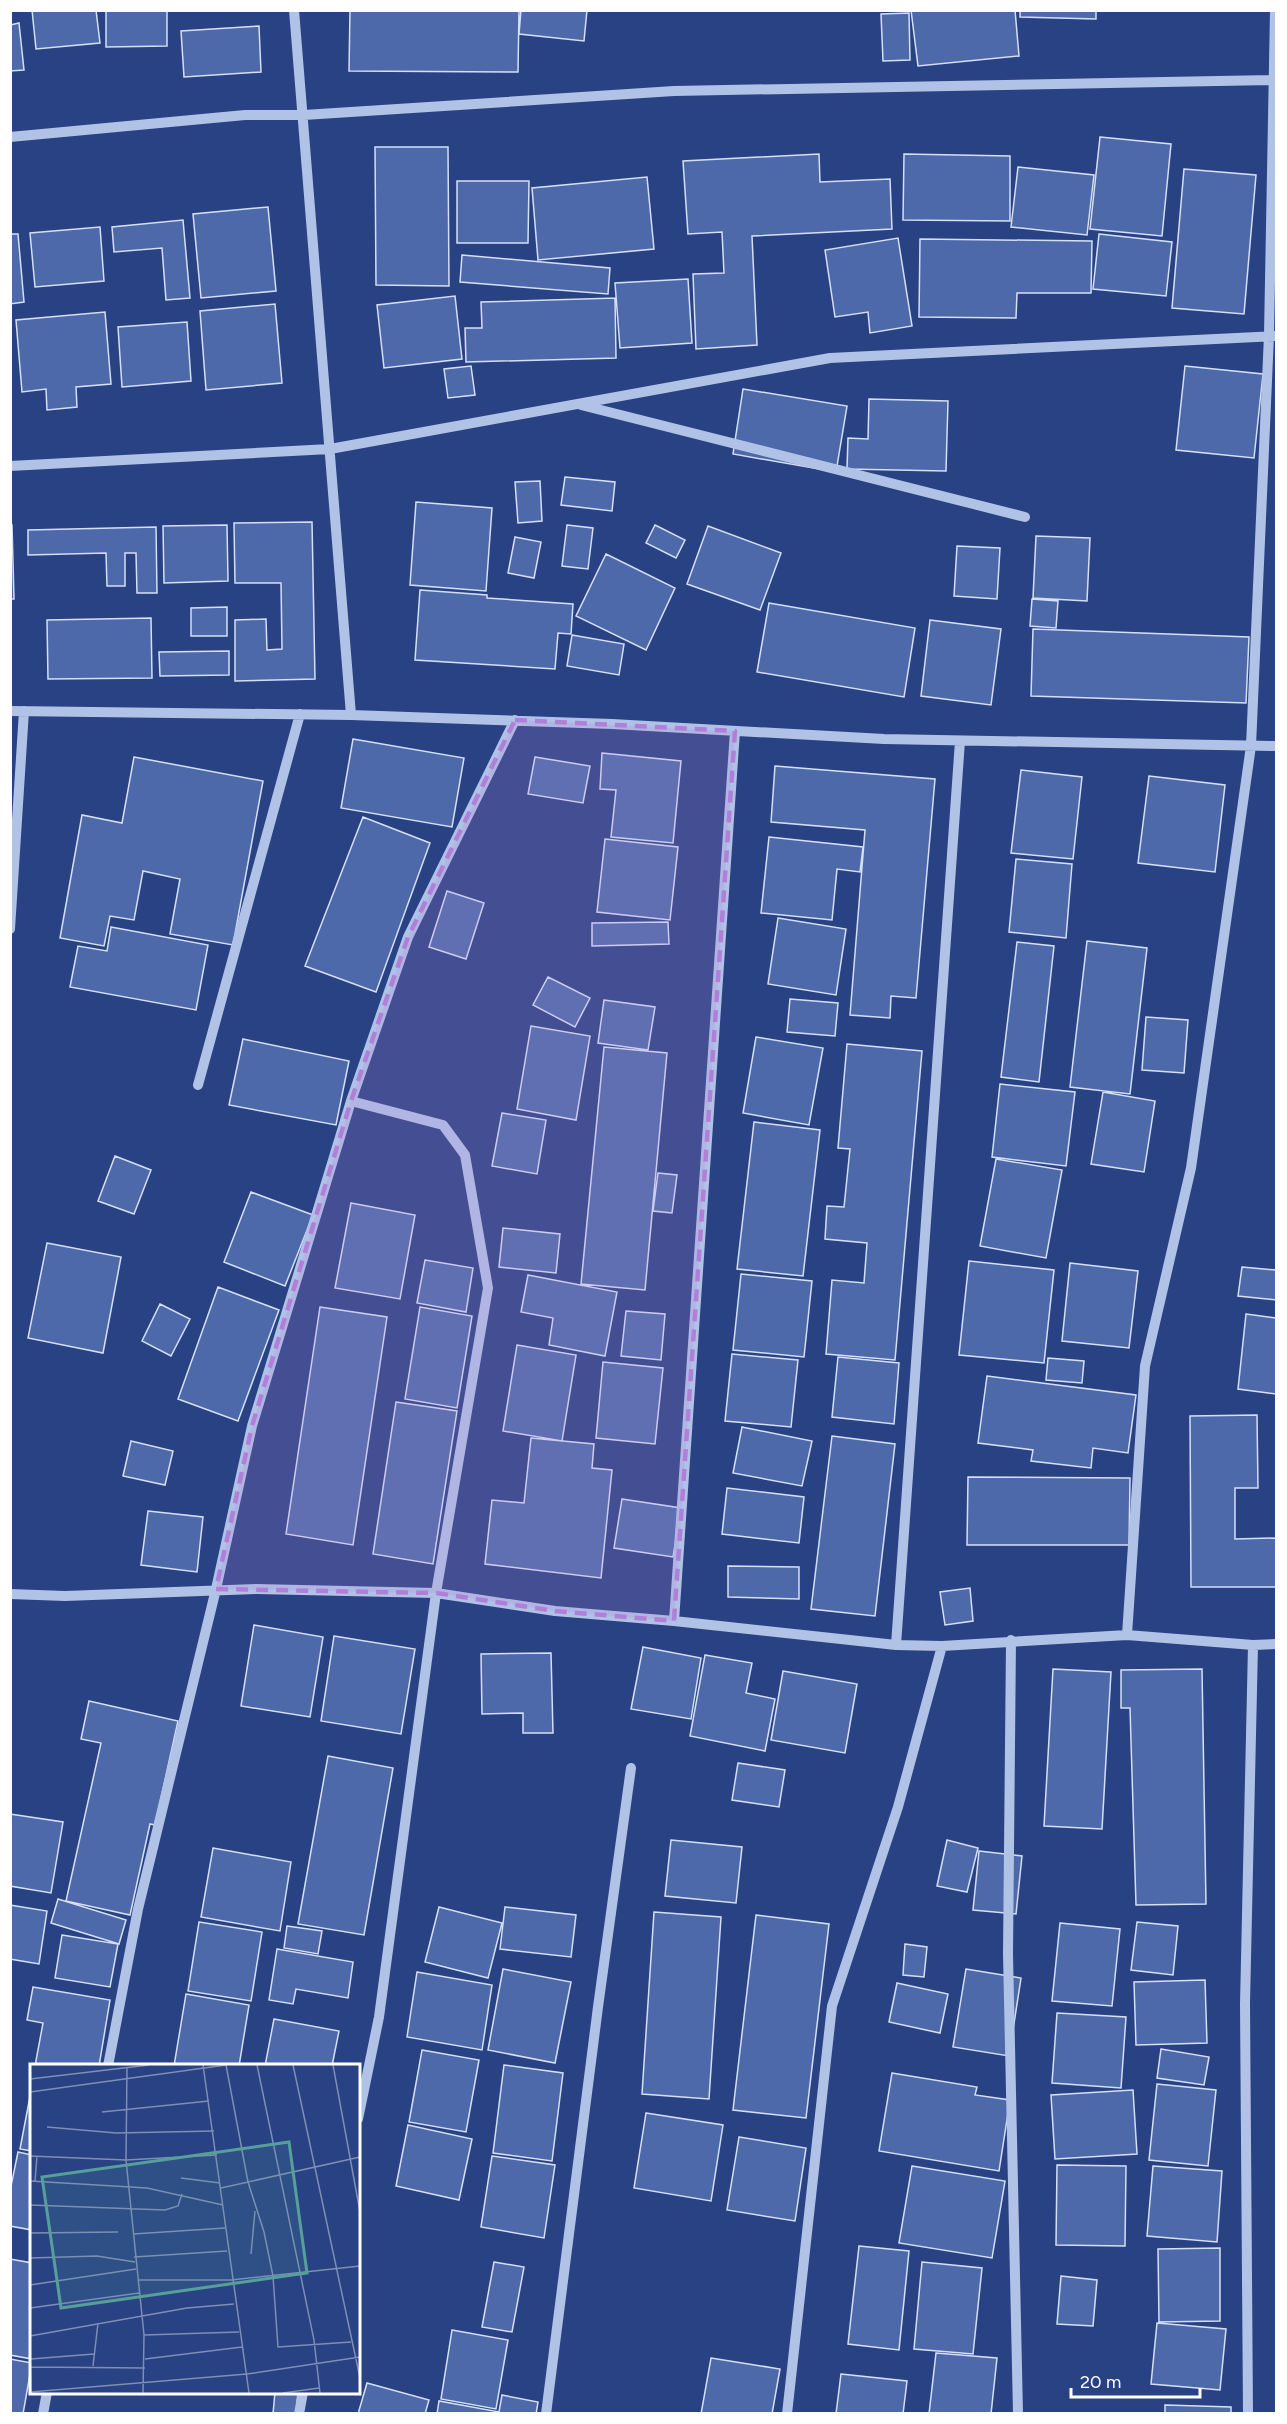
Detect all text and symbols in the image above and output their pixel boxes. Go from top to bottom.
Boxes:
inset map [30,2064,360,2394]
scale bar [1071,2361,1200,2399]
text: 20 m [1080,2371,1121,2393]

